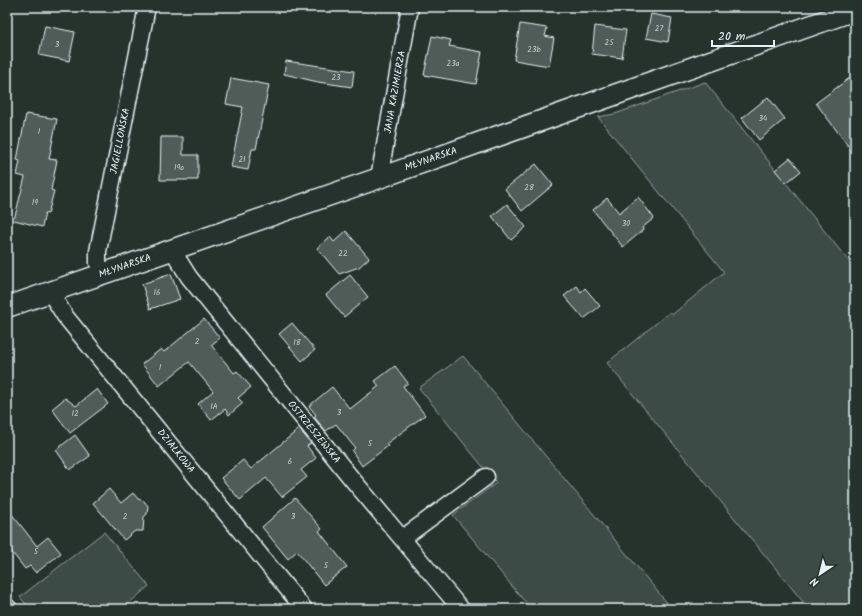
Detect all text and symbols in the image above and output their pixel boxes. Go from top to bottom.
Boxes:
house number: 27 [655,22,663,35]
scale bar [712,22,774,48]
text: 20 m [718,27,746,46]
house number: 25 [605,36,614,49]
house number: 3 [55,38,60,51]
house number: 23b [527,43,542,56]
street label: JANA KAZIMIERZA [380,49,410,135]
house number: 23a [447,57,460,70]
house number: 23 [331,71,341,84]
street label: JAGIELLOŃSKA [106,107,134,175]
house number: 34 [759,112,768,125]
house number: 1 [38,125,41,138]
street label: MŁYNARSKA [402,143,460,175]
house number: 21 [238,153,246,166]
house number: 19a [174,161,184,174]
house number: 28 [524,181,534,194]
house number: 19 [32,196,38,209]
house number: 30 [622,217,630,230]
house number: 22 [338,247,348,260]
street label: MŁYNARSKA [96,250,154,282]
house number: 16 [154,286,160,299]
house number: 2 [195,335,200,348]
house number: 18 [293,336,301,349]
house number: 1 [159,361,162,374]
street label: OSTRZESZEWSKA [283,397,345,467]
house number: 1A [210,400,218,413]
house number: 3 [337,406,342,419]
house number: 12 [71,407,79,420]
street label: DZIAŁKOWA [153,425,199,477]
house number: 5 [368,437,373,450]
house number: 6 [288,455,292,468]
house number: 2 [123,510,128,523]
house number: 3 [291,510,296,523]
house number: 5 [34,545,39,558]
north arrow [800,554,840,594]
house number: 5 [324,559,329,572]
text: N [807,572,823,591]

